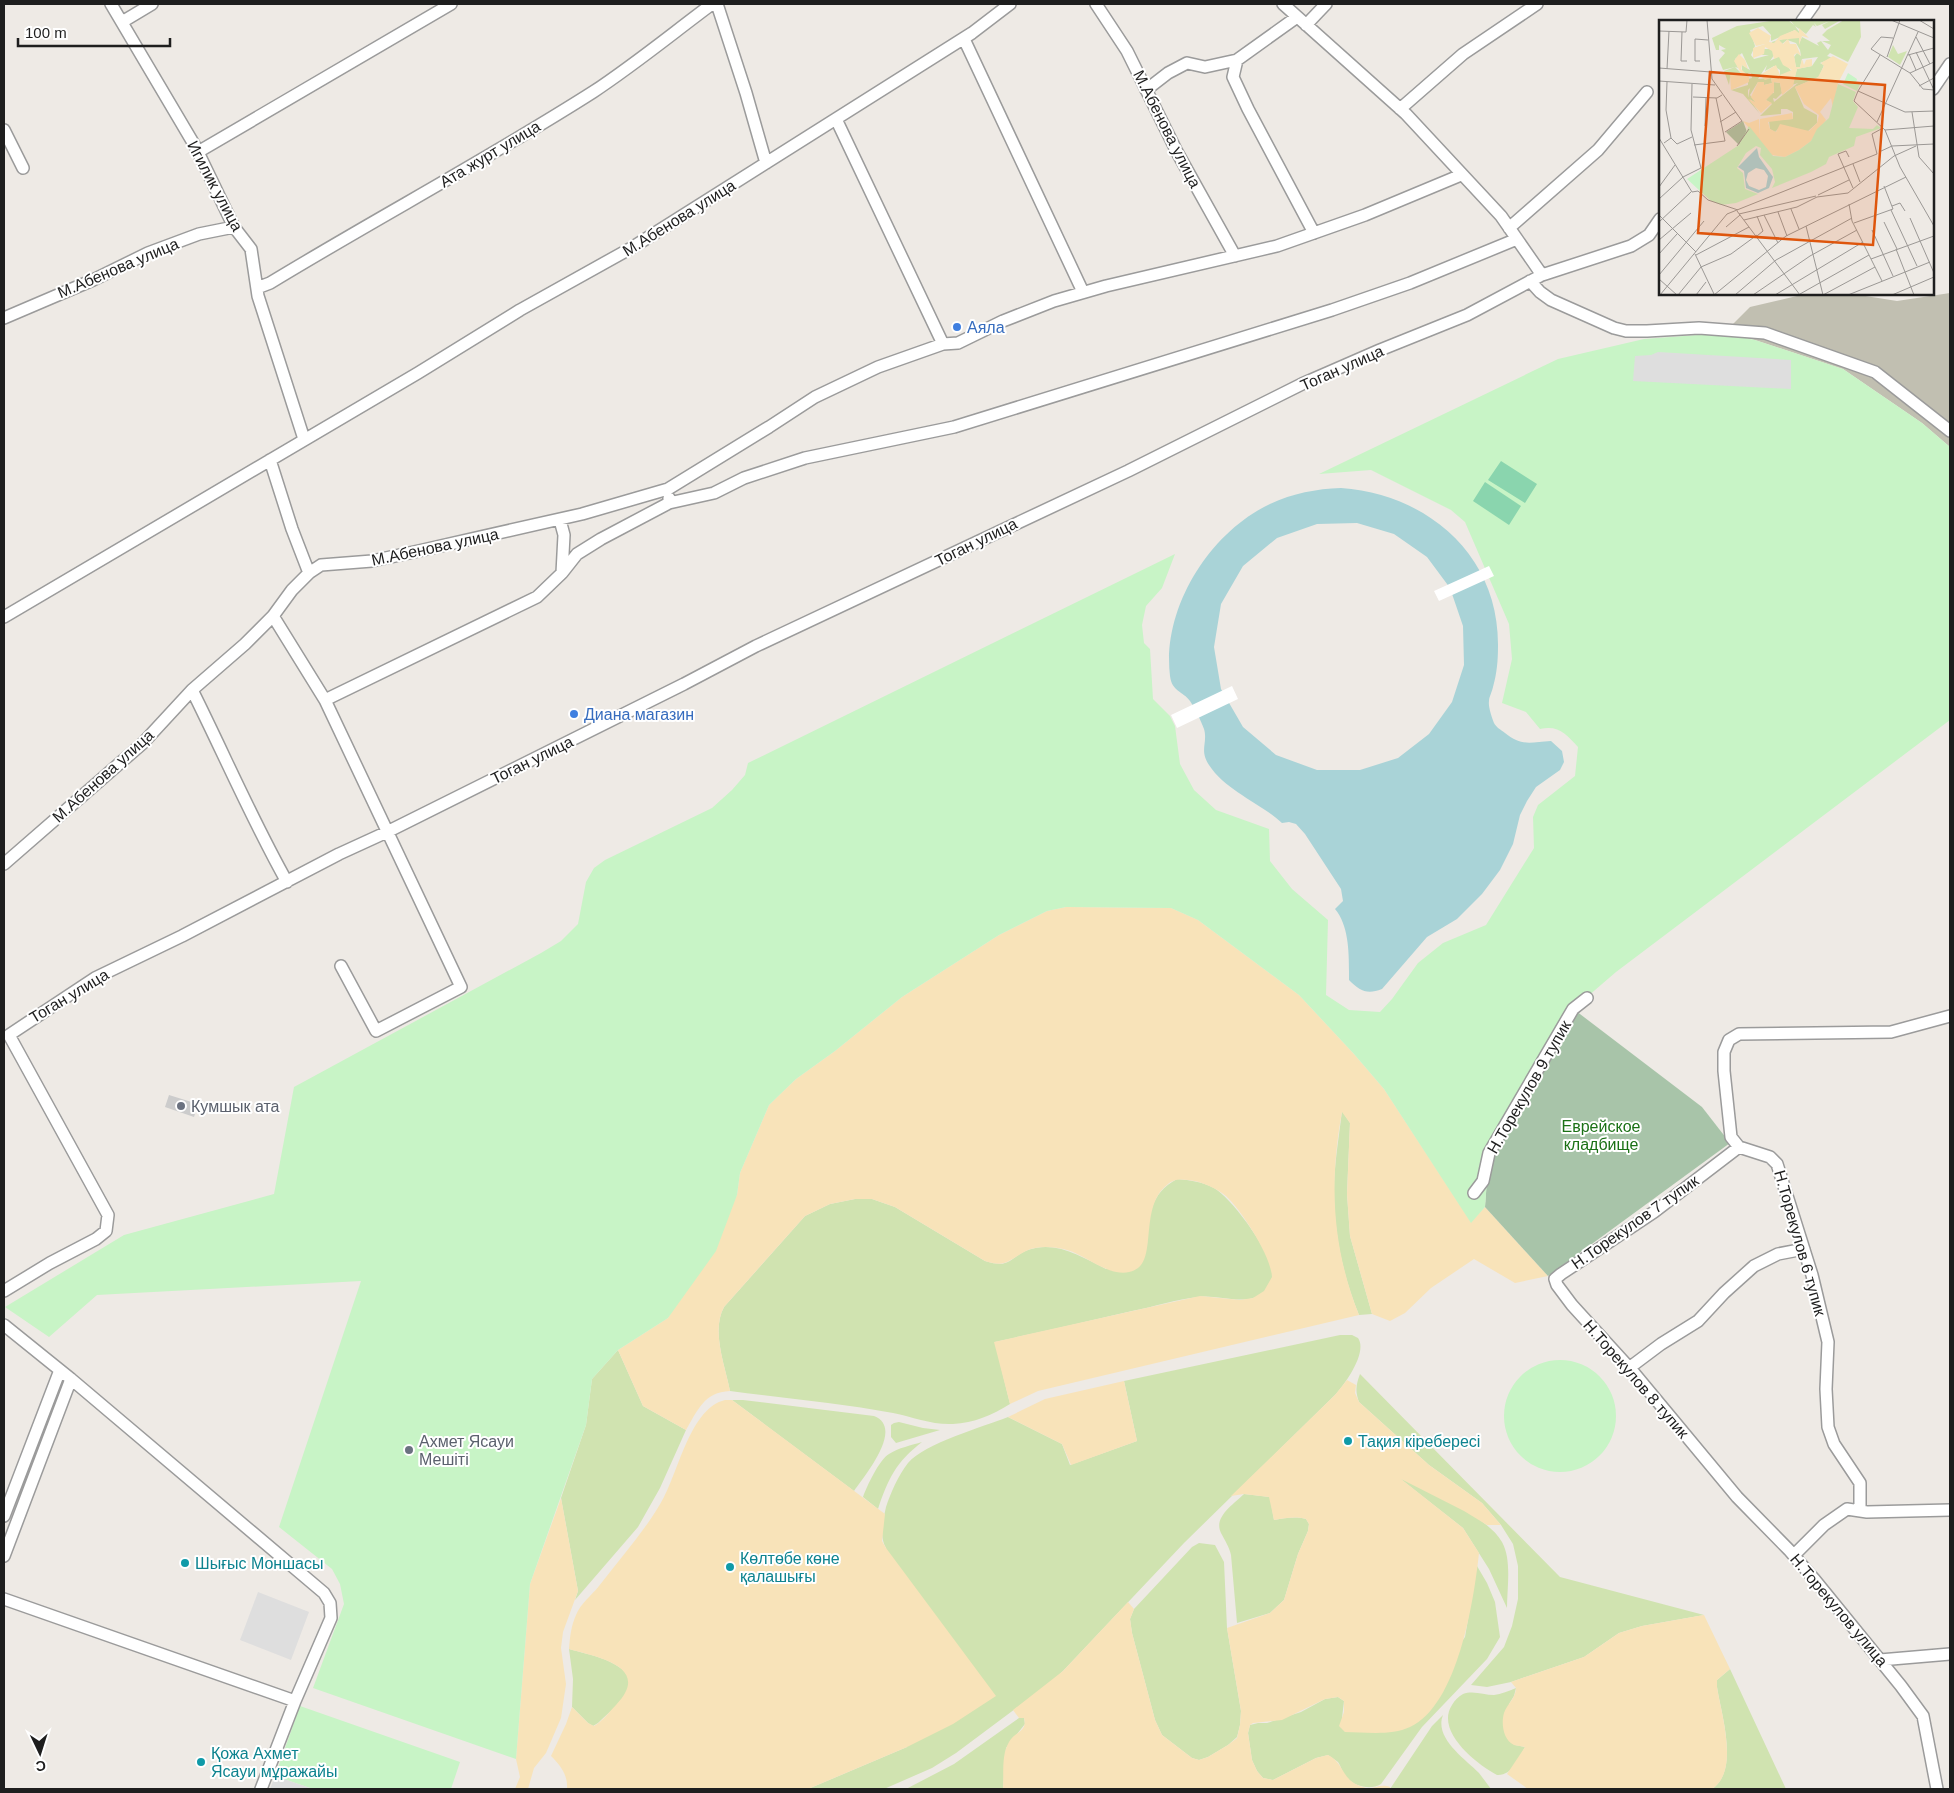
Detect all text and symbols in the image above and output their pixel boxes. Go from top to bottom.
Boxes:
scale bar [18,15,170,47]
inset map [1659,20,1934,295]
text: 100 m [25,24,67,41]
street label: М.Абенова улица [1130,67,1204,191]
street label: Ата журт улица [437,117,543,191]
street label: Игилик улица [184,138,246,234]
street label: М.Абенова улица [619,176,739,260]
street label: М.Абенова улица [55,235,181,301]
place label: Аяла [967,319,1005,336]
marker: Аяла [951,321,963,333]
street label: Тоган улица [1298,342,1386,394]
street label: Тоган улица [932,515,1020,569]
street label: М.Абенова улица [370,525,500,569]
place label: Диана магазин [584,706,694,723]
marker: Диана магазин [568,708,580,720]
street label: М.Абенова улица [49,726,157,826]
street label: Тоган улица [488,733,576,787]
street label: Тоган улица [26,966,112,1026]
street label: Н.Торекулов 9 тупик [1484,1017,1575,1157]
place label: Кумшык ата [191,1098,280,1115]
marker: Кумшык ата [175,1100,187,1112]
park label: Еврейское кладбище [1562,1118,1641,1153]
street label: Н.Торекулов 6 тупик [1771,1168,1829,1319]
street label: Н.Торекулов 7 тупик [1568,1171,1702,1272]
street label: Н.Торекулов 8 тупик [1580,1316,1693,1442]
place label: Ахмет Ясауи Мешіті [419,1433,514,1468]
place label: Тақия кіребересі [1358,1433,1480,1450]
marker: Тақия кіребересі [1342,1435,1354,1447]
marker: Ахмет Ясауи Мешіті [403,1444,415,1456]
place label: Көлтөбе көне қалашығы [740,1550,840,1585]
street label: Н.Торекулов улица [1787,1550,1891,1670]
place label: Шығыс Моншасы [195,1555,323,1572]
marker: Шығыс Моншасы [179,1557,191,1569]
marker: Көлтөбе көне қалашығы [724,1561,736,1573]
north arrow [15,1728,65,1778]
place label: Қожа Ахмет Ясауи мұражайы [211,1745,338,1780]
marker: Қожа Ахмет Ясауи мұражайы [195,1756,207,1768]
text: С [35,1758,47,1774]

